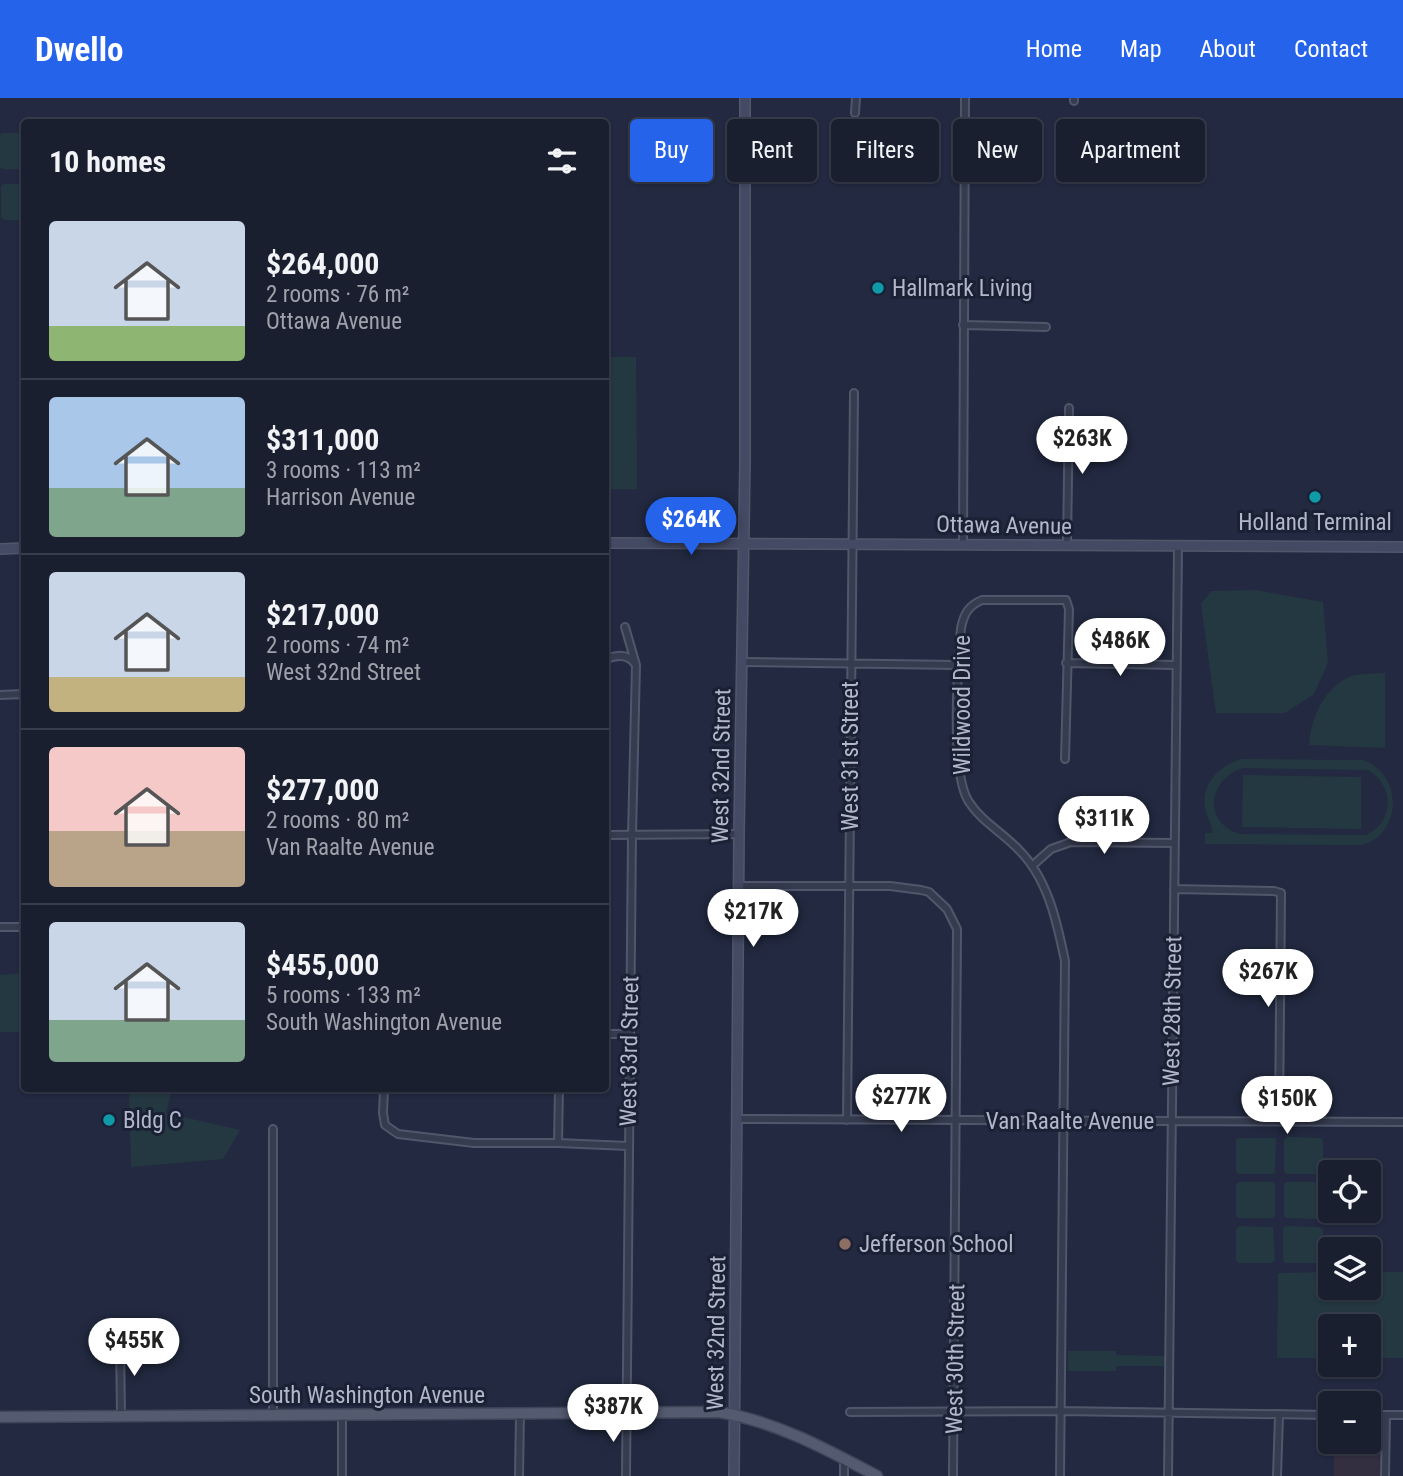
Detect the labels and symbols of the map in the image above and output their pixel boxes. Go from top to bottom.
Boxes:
place label: Hallmark Living [892,275,1033,302]
marker: Hallmark Living [870,280,886,296]
pin: $263K [1033,416,1131,476]
marker: Holland Terminal [1307,489,1323,505]
pin: $264K [642,498,740,557]
place label: Holland Terminal [1238,509,1392,536]
street label: Ottawa Avenue [936,511,1072,540]
pin: $486K [1071,618,1169,678]
street label: Wildwood Drive [949,635,976,775]
street label: West 31st Street [837,681,864,831]
street label: West 32nd Street [707,688,736,844]
pin: $311K [1055,796,1153,856]
pin: $217K [704,890,802,949]
street label: West 28th Street [1158,936,1187,1086]
pin: $267K [1219,950,1317,1009]
street label: West 33rd Street [615,975,644,1127]
pin: $277K [852,1074,950,1134]
pin: $150K [1238,1076,1336,1136]
place label: Bldg C [123,1107,182,1134]
street label: Van Raalte Avenue [986,1108,1154,1135]
marker: Bldg C [101,1112,117,1128]
place label: Jefferson School [859,1231,1013,1258]
marker: Jefferson School [837,1236,853,1252]
street label: West 32nd Street [702,1255,731,1411]
street label: West 30th Street [941,1284,970,1434]
pin: $455K [85,1318,183,1378]
street label: South Washington Avenue [249,1382,485,1409]
pin: $387K [564,1384,662,1444]

